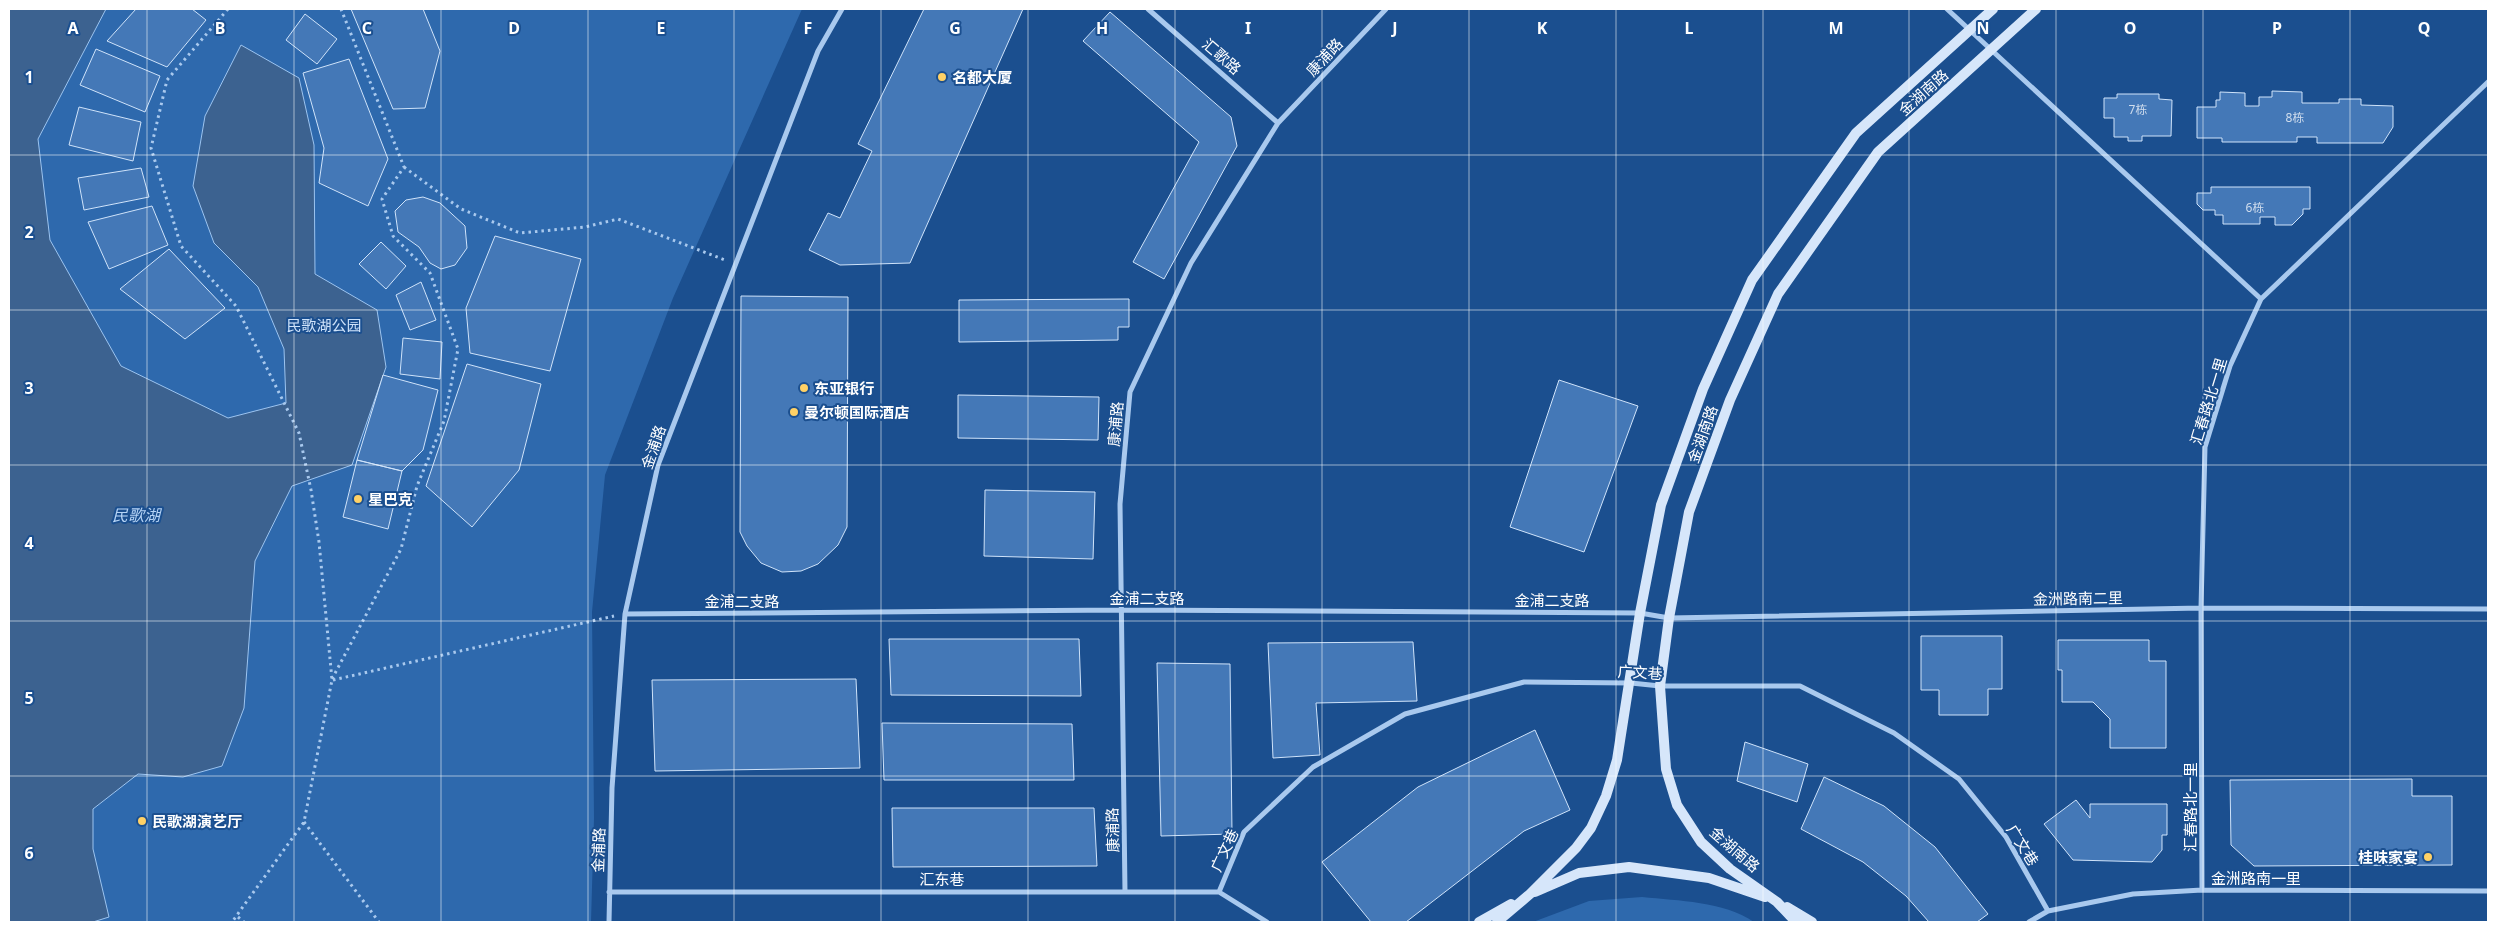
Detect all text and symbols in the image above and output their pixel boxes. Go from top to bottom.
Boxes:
text: A [67,17,79,39]
text: B [215,17,225,39]
text: C [362,17,372,39]
text: D [508,17,520,39]
text: E [657,17,666,39]
text: F [804,17,812,39]
text: G [949,17,961,39]
text: H [1096,17,1108,39]
text: I [1245,17,1251,39]
text: J [1390,17,1398,39]
text: K [1537,17,1548,39]
text: L [1685,17,1694,39]
text: M [1828,17,1844,39]
text: N [1976,17,1990,39]
text: O [2124,17,2136,39]
text: P [2272,17,2282,39]
text: Q [2418,17,2430,39]
street label: 汇歌路 [1198,34,1246,78]
street label: 康浦路 [1301,34,1347,80]
street label: 金湖南路 [1894,64,1952,120]
text: 1 [24,66,34,88]
place label: 名都大厦 [952,67,1012,87]
marker: 名都大厦 [936,71,948,83]
house number: 7栋 [2129,101,2147,118]
house number: 8栋 [2286,109,2304,126]
house number: 6栋 [2246,199,2264,216]
text: 2 [24,221,34,243]
park label: 民歌湖公园 [286,315,362,335]
street label: 汇春路北一里 [2185,355,2231,447]
text: 3 [24,377,34,399]
place label: 东亚银行 [814,378,874,398]
marker: 东亚银行 [798,382,810,394]
street label: 康浦路 [1103,401,1127,447]
place label: 曼尔顿国际酒店 [804,402,909,422]
street label: 金湖南路 [1682,402,1722,466]
marker: 曼尔顿国际酒店 [788,406,800,418]
street label: 金浦路 [636,422,670,472]
place label: 星巴克 [368,489,413,509]
marker: 星巴克 [352,493,364,505]
water label: 民歌湖 [112,504,163,526]
text: 4 [24,532,34,554]
street label: 金洲路南二里 [2033,587,2123,609]
street label: 金浦二支路 [1109,588,1185,608]
street label: 金浦二支路 [1514,590,1590,610]
street label: 金浦二支路 [704,591,780,611]
street label: 广文巷 [1617,661,1663,683]
text: 5 [24,687,34,709]
street label: 汇春路北一里 [2180,762,2200,852]
street label: 康浦路 [1102,807,1122,853]
place label: 民歌湖演艺厅 [152,811,242,831]
marker: 民歌湖演艺厅 [136,815,148,827]
street label: 广文巷 [2003,821,2043,869]
street label: 金湖南路 [1706,822,1764,876]
street label: 广文巷 [1205,825,1243,875]
street label: 金浦路 [587,827,609,873]
text: 6 [24,842,34,864]
place label: 桂味家宴 [2358,847,2418,867]
marker: 桂味家宴 [2422,851,2434,863]
street label: 金洲路南一里 [2211,868,2301,888]
street label: 汇东巷 [919,869,965,889]

